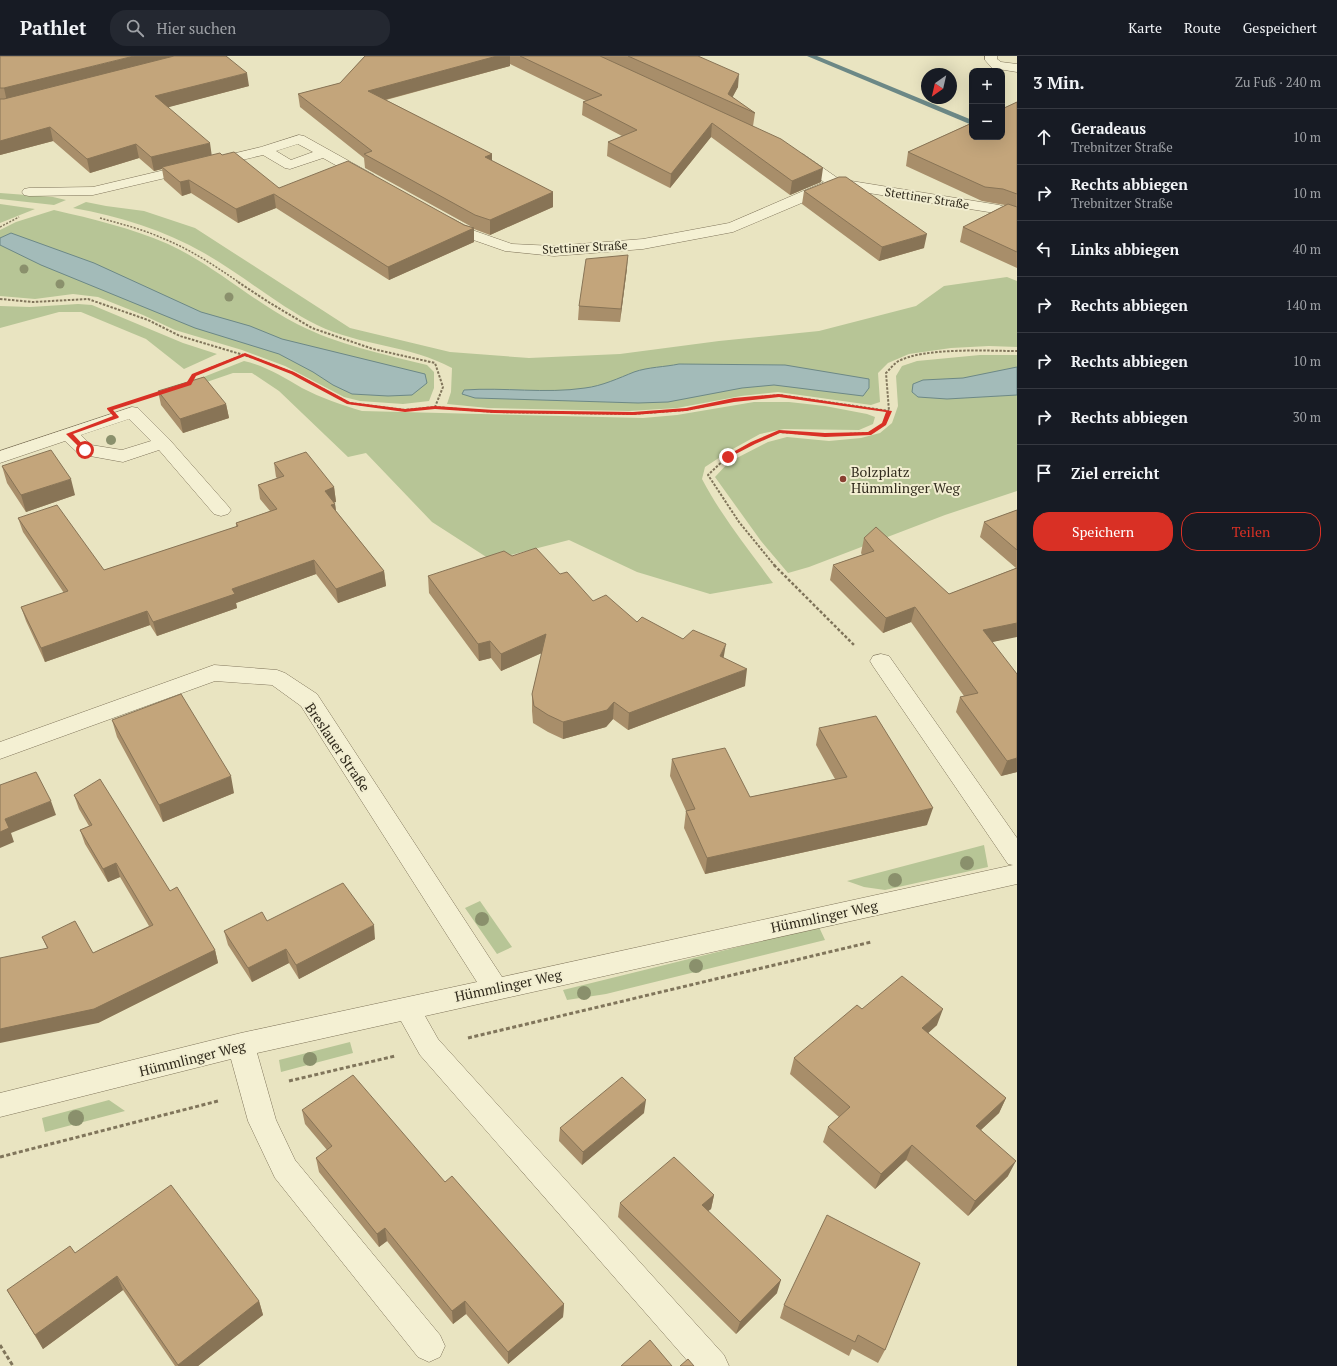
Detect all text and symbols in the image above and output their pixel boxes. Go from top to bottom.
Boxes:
search box [110,10,390,46]
text: Pathlet [20,15,86,40]
icon: search [124,17,146,39]
text: Hier suchen [156,18,236,38]
text: Karte [1128,18,1162,37]
text: Route [1184,18,1221,37]
text: Gespeichert [1243,18,1317,37]
north arrow [921,68,957,104]
map controls [969,68,1005,140]
button: + [969,68,1005,104]
text: 3 Min. [1033,71,1085,94]
text: Zu Fuß · 240 m [1235,73,1321,91]
button: − [969,104,1005,140]
text: Geradeaus [1071,118,1146,138]
icon: ahead [1033,126,1055,148]
text: 10 m [1293,128,1321,146]
text: Trebnitzer Straße [1071,138,1173,156]
text: Rechts abbiegen [1071,174,1188,194]
icon: right [1033,182,1055,204]
street label: Stettiner Straße [884,184,970,212]
text: 10 m [1293,184,1321,202]
text: Trebnitzer Straße [1071,194,1173,212]
street label: Stettiner Straße [542,237,628,257]
icon: left [1033,238,1055,260]
text: Links abbiegen [1071,239,1179,259]
text: 40 m [1293,240,1321,258]
icon: right [1033,294,1055,316]
text: Rechts abbiegen [1071,295,1188,315]
text: 140 m [1286,296,1321,314]
icon: right [1033,350,1055,372]
text: Rechts abbiegen [1071,351,1188,371]
text: 10 m [1293,352,1321,370]
icon: right [1033,406,1055,428]
text: Rechts abbiegen [1071,407,1188,427]
text: 30 m [1293,408,1321,426]
route start [76,441,94,459]
route end [719,448,737,466]
place label: Bolzplatz Hümmlinger Weg [851,462,961,497]
icon: arrive [1033,462,1055,484]
text: Ziel erreicht [1071,463,1159,483]
marker: Bolzplatz Hümmlinger Weg [838,474,848,484]
button: Speichern [1033,512,1173,551]
button: Teilen [1181,512,1321,551]
street label: Breslauer Straße [301,699,375,795]
street label: Hümmlinger Weg [769,895,880,937]
street label: Hümmlinger Weg [453,964,564,1006]
street label: Hümmlinger Weg [137,1035,248,1080]

